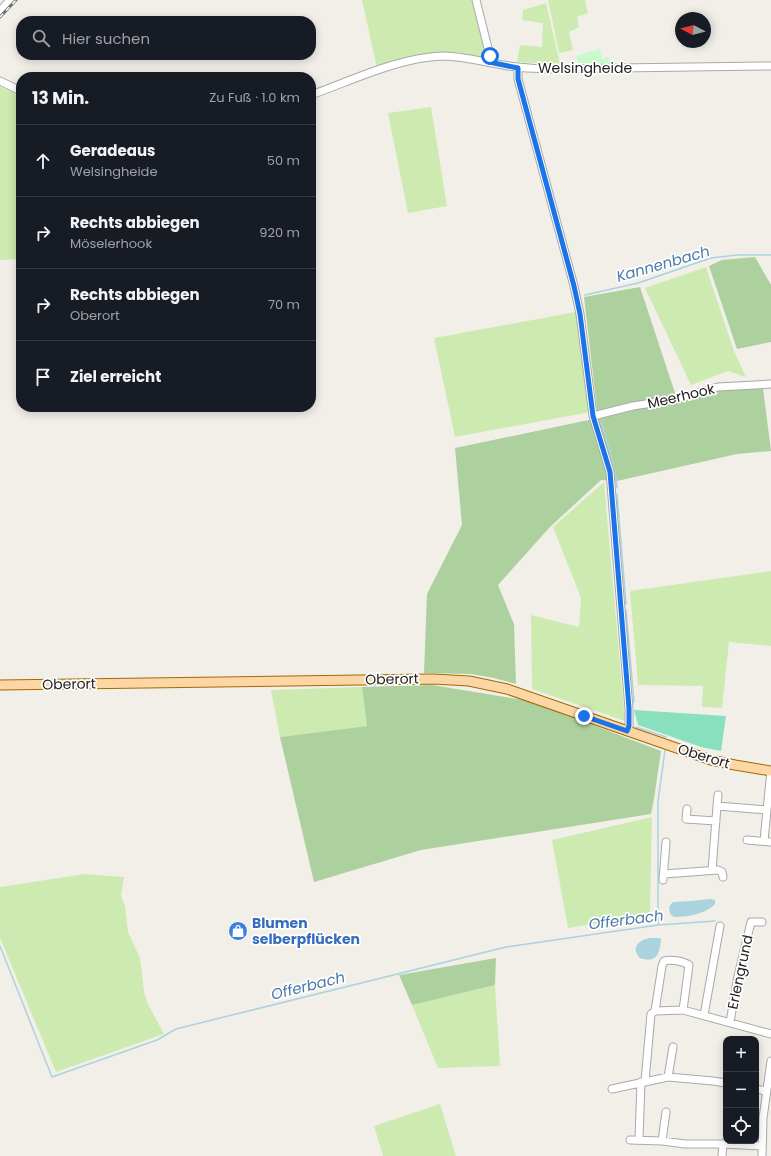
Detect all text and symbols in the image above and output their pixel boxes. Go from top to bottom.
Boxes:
north arrow [675,12,711,48]
search box [16,16,316,60]
icon: search [30,27,52,49]
text: Hier suchen [62,28,150,49]
route start [481,47,499,65]
street label: Welsingheide [538,58,632,78]
text: 13 Min. [32,86,89,110]
text: Zu Fuß · 1.0 km [209,88,300,107]
text: Geradeaus [70,140,155,161]
icon: ahead [32,150,54,172]
text: 50 m [267,151,300,170]
text: Welsingheide [70,162,157,181]
text: Rechts abbiegen [70,212,200,233]
icon: right [32,222,54,244]
text: 920 m [259,223,300,242]
text: Möselerhook [70,234,152,253]
water label: Kannenbach [614,240,712,287]
text: Rechts abbiegen [70,284,200,305]
icon: right [32,294,54,316]
text: 70 m [268,295,300,314]
text: Oberort [70,306,120,325]
icon: arrive [32,366,54,388]
text: Ziel erreicht [70,366,161,387]
street label: Meerhook [645,378,717,413]
street label: Oberort [365,669,419,689]
street label: Oberort [42,674,96,694]
route end [575,707,593,725]
street label: Oberort [675,739,733,773]
water label: Offerbach [587,904,665,935]
place label: Blumen selberpflücken [252,913,360,949]
shop icon: Blumen selberpflücken [227,920,249,942]
street label: Erlengrund [722,933,758,1011]
water label: Offerbach [269,966,347,1005]
map controls [723,1036,759,1144]
button: + [723,1036,759,1072]
button: − [723,1072,759,1108]
button: locate [723,1108,759,1144]

